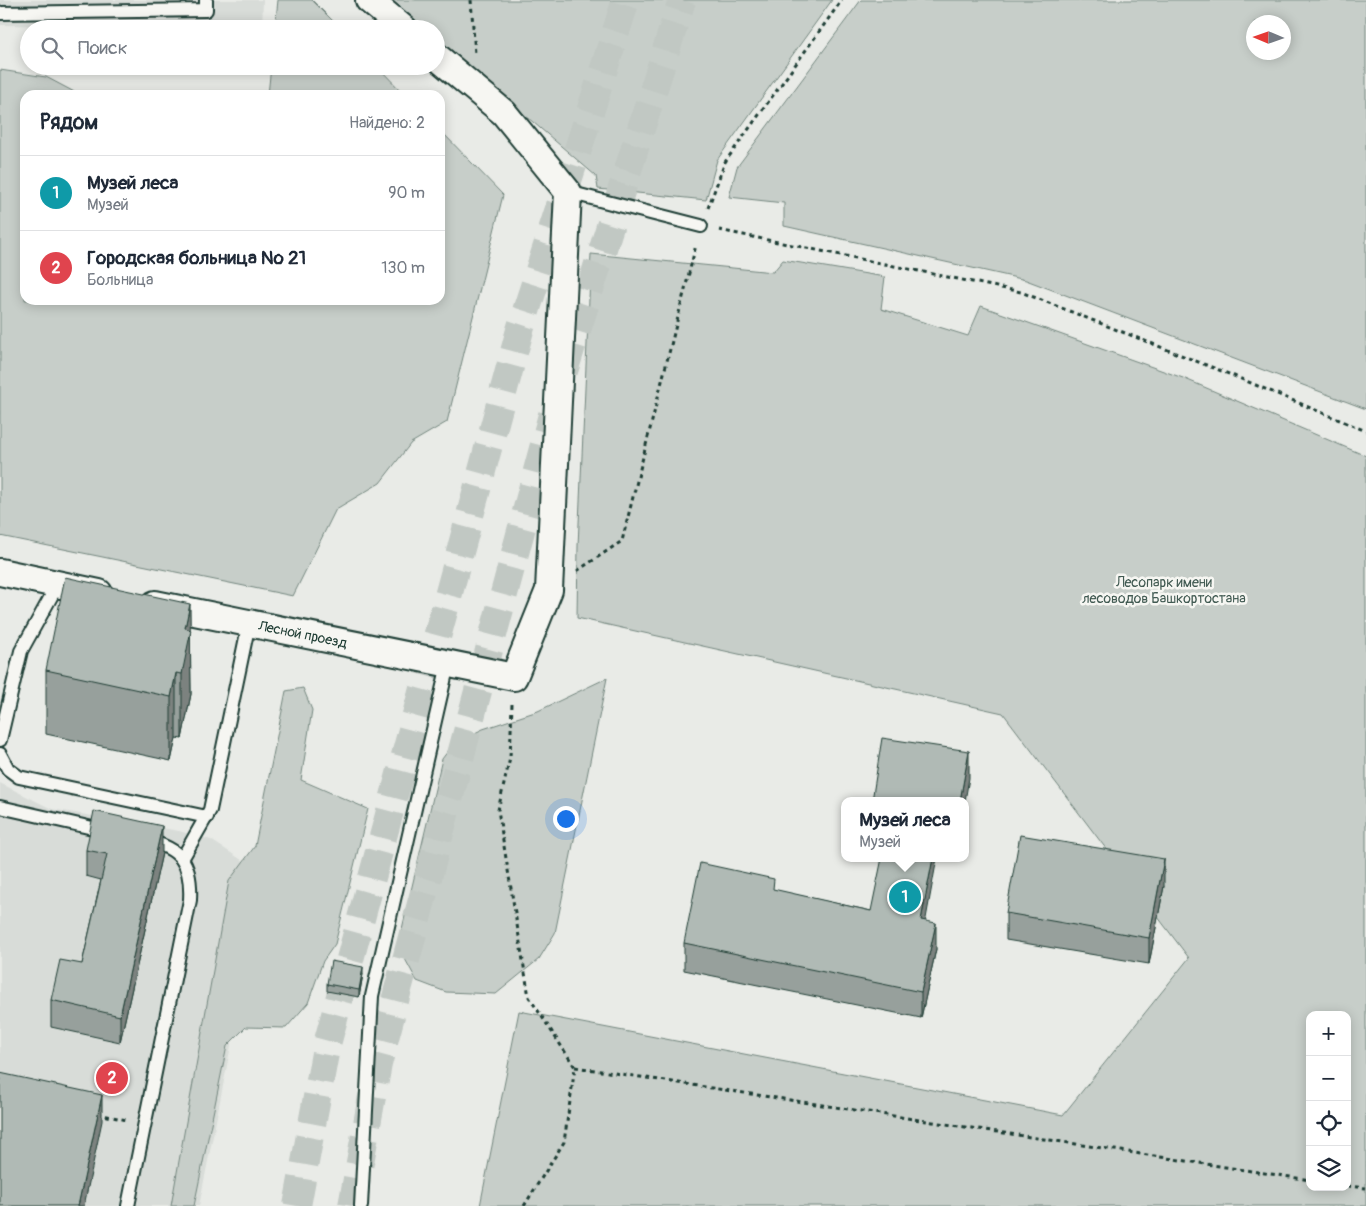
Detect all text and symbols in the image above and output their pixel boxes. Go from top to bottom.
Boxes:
north arrow [1246,15,1291,60]
search box [20,20,445,75]
icon: search [38,34,66,62]
text: Поиск [78,36,128,60]
text: Рядом [40,109,98,136]
text: Найдено: 2 [349,113,425,133]
text: Музей леса [87,171,178,195]
text: 1 [53,183,59,203]
text: 90 m [388,183,425,203]
text: Музей [87,195,129,215]
text: Городская больница № 21 [87,246,306,270]
text: 2 [52,258,60,278]
text: 130 m [381,258,425,278]
text: Больница [87,270,154,290]
park label: Лесопарк имени лесоводов Башкортостана [1082,574,1246,607]
street label: Лесной проезд [256,617,349,652]
popup [841,797,969,862]
your location [553,806,579,832]
text: Музей леса [859,808,951,832]
text: Музей [859,832,901,852]
pin: 1 [889,878,921,916]
map controls [1306,1011,1351,1191]
button: + [1306,1011,1351,1056]
button: − [1306,1056,1351,1101]
pin: 2 [96,1059,128,1097]
button: locate [1306,1101,1351,1146]
button: layers [1306,1146,1351,1191]

